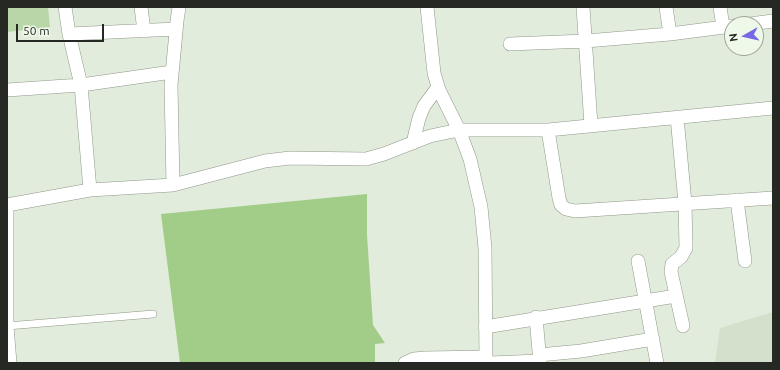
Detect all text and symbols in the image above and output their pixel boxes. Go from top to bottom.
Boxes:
scale bar [18,16,106,42]
north arrow [724,16,764,56]
text: 50 m [23,24,50,37]
text: N [727,33,740,42]

